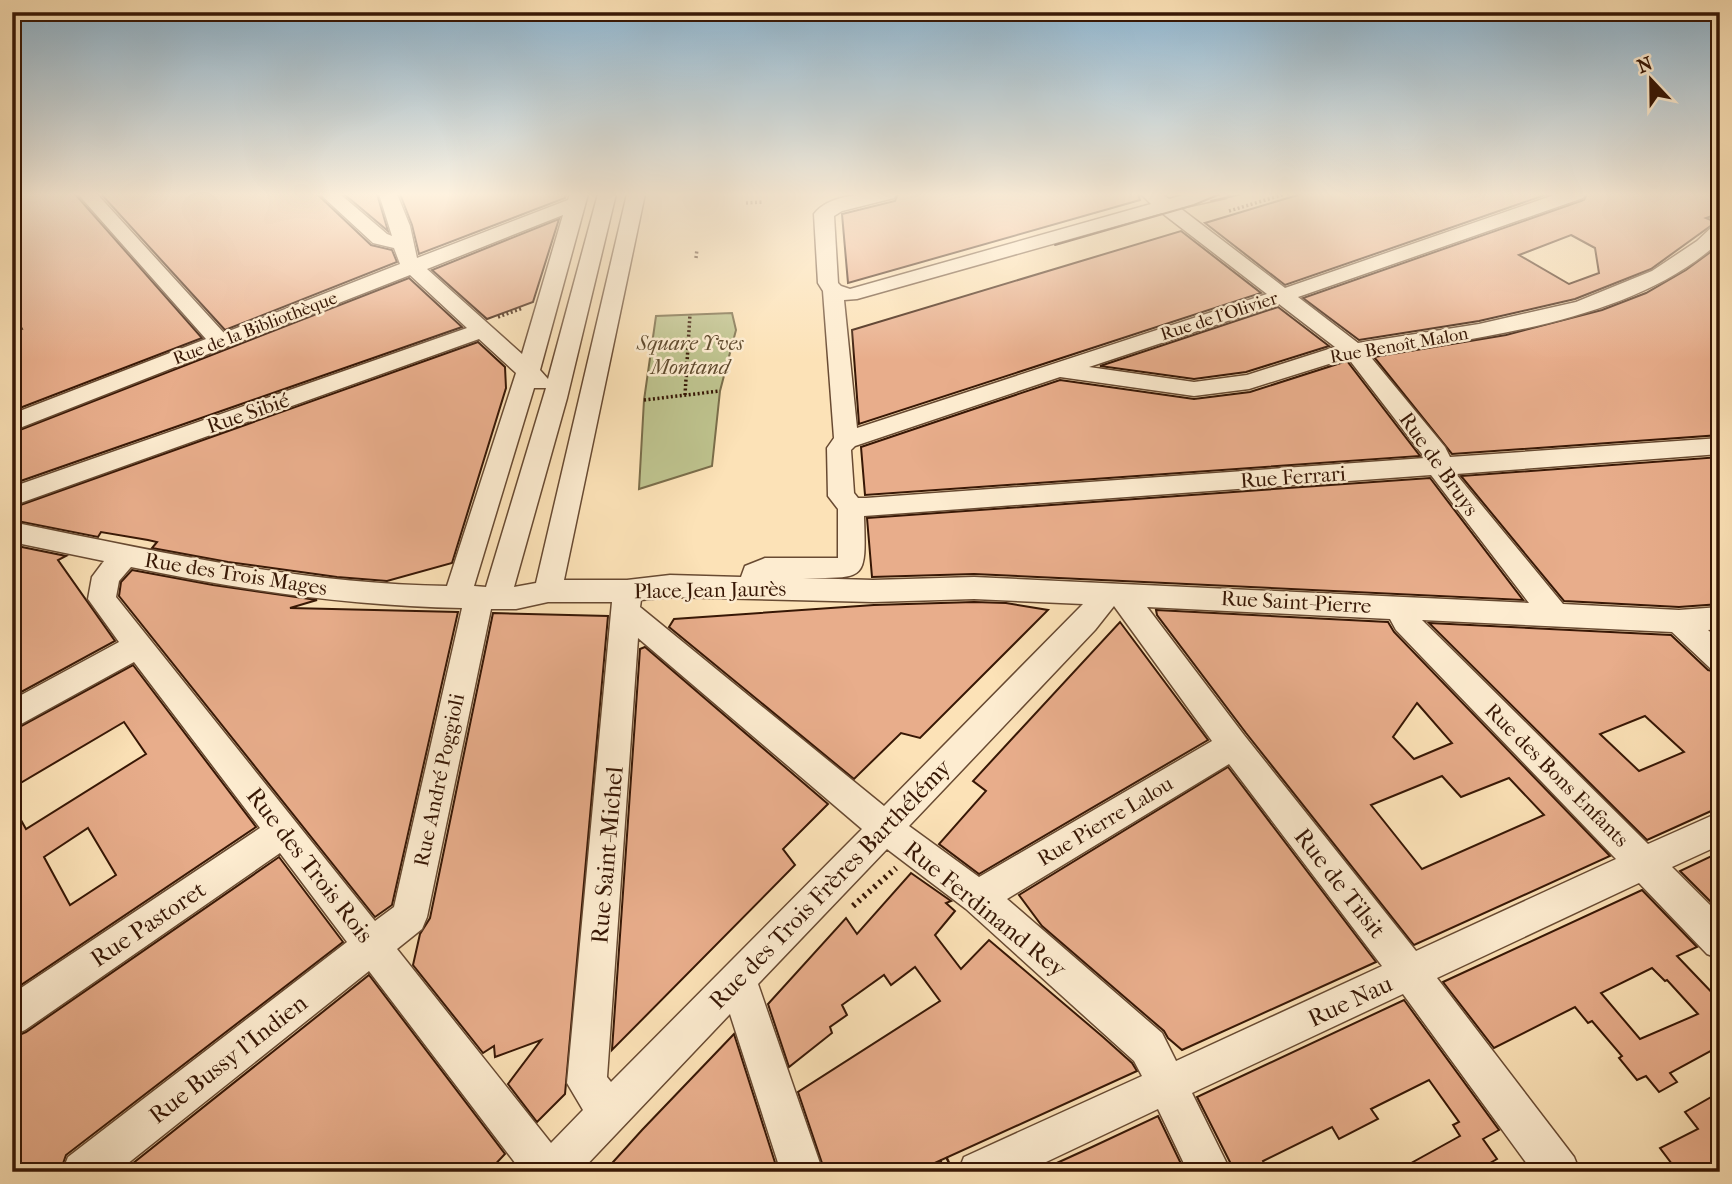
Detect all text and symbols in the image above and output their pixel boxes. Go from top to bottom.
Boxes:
north arrow [1616,46,1686,116]
text: N [1634,52,1656,78]
street label: Rue de la Bibliothèque [170,287,340,370]
street label: Rue de l'Olivier [1158,288,1281,345]
street label: Rue Benoît Malon [1328,323,1470,368]
park label: Square Yves Montand [636,331,744,379]
street label: Rue Sibié [204,388,292,438]
street label: Rue de Bruys [1394,408,1484,521]
street label: Rue Ferrari [1239,461,1347,493]
street label: Rue des Trois Mages [143,548,329,600]
street label: Place Jean Jaurès [634,577,787,603]
street label: Rue Saint-Pierre [1220,586,1372,618]
street label: Rue André Poggioli [409,691,469,869]
street label: Rue des Bons Enfants [1480,698,1634,852]
street label: Rue des Trois Frères Barthélémy [703,753,958,1015]
street label: Rue Saint-Michel [585,765,629,945]
street label: Rue Pierre Lalou [1033,771,1177,871]
street label: Rue des Trois Rois [241,782,379,948]
street label: Rue de Tilsit [1289,823,1392,944]
street label: Rue Ferdinand Rey [898,835,1073,984]
street label: Rue Pastoret [85,875,211,973]
street label: Rue Nau [1303,969,1397,1033]
street label: Rue Bussy l'Indien [143,989,313,1129]

